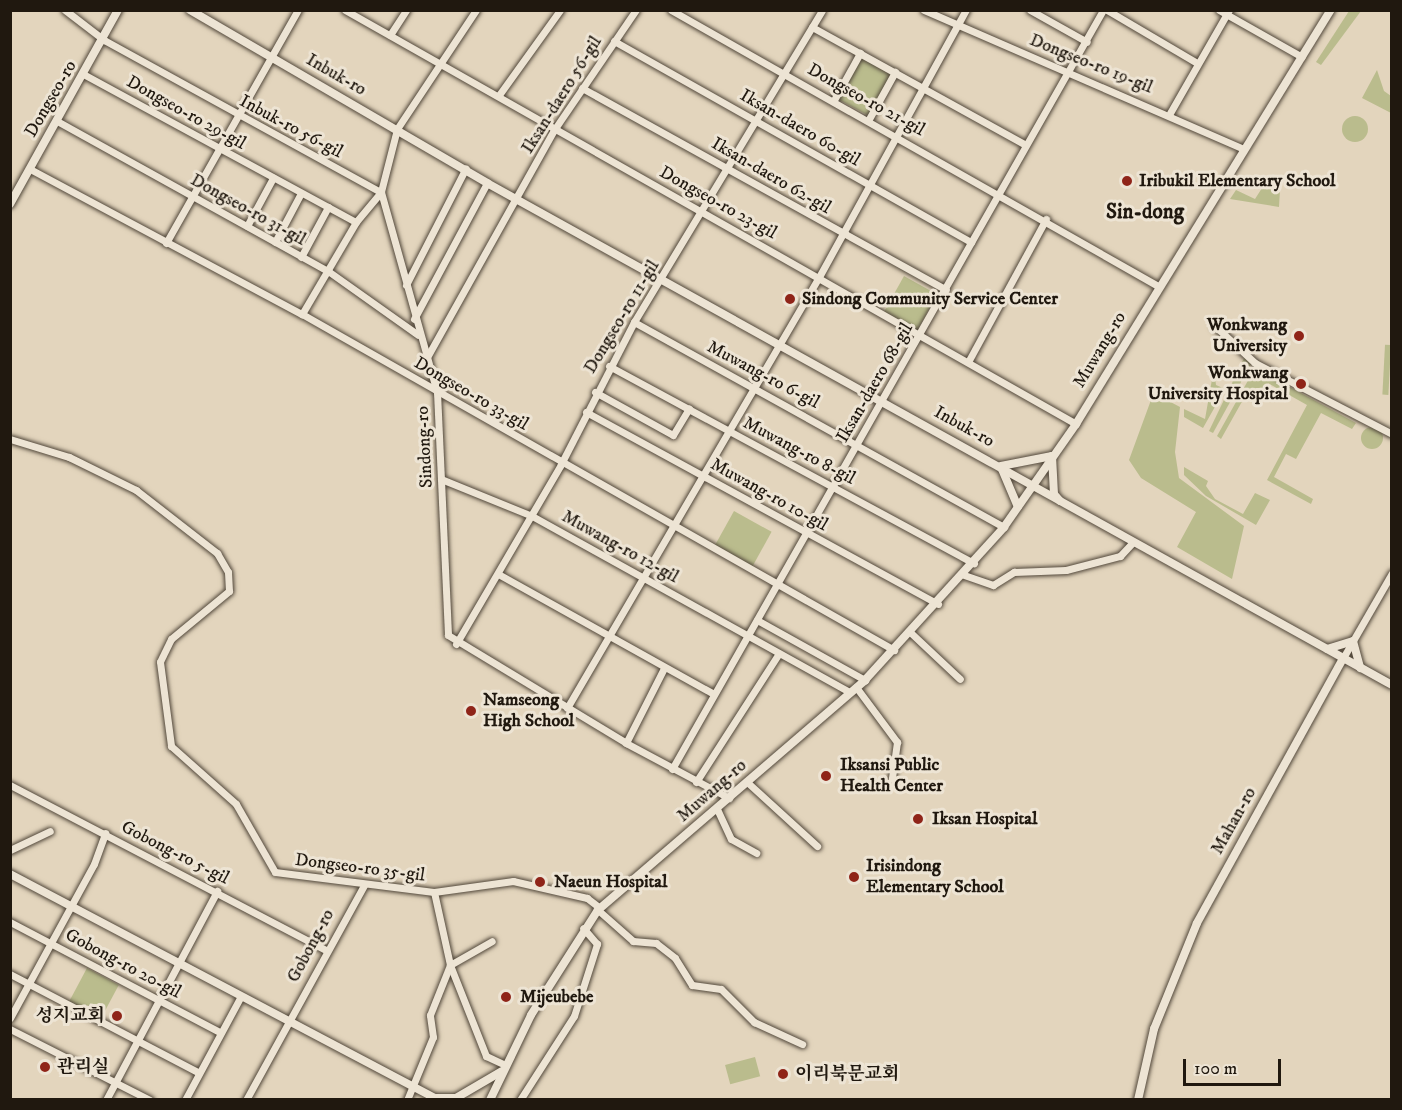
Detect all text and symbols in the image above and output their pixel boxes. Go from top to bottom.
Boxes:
street label: Dongseo-ro 19-gil [1026,29,1156,99]
street label: Iksan-daero 56-gil [517,32,607,158]
street label: Inbuk-ro [302,49,370,101]
street label: Dongseo-ro [20,57,82,141]
street label: Dongseo-ro 21-gil [804,59,928,141]
street label: Dongseo-ro 29-gil [123,71,249,155]
street label: Iksan-daero 60-gil [736,85,864,171]
street label: Inbuk-ro 56-gil [236,91,346,163]
street label: Iksan-daero 62-gil [707,133,835,219]
street label: Dongseo-ro 23-gil [656,162,780,244]
street label: Dongseo-ro 31-gil [187,169,309,251]
place label: Iribukil Elementary School [1139,170,1335,192]
marker: Iribukil Elementary School [1120,174,1134,188]
district label: Sin-dong [1106,199,1184,225]
street label: Dongseo-ro 11-gil [580,256,664,378]
place label: Sindong Community Service Center [802,288,1058,310]
marker: Sindong Community Service Center [783,292,797,306]
street label: Muwang-ro [1069,308,1131,392]
place label: Wonkwang University [1207,315,1287,358]
street label: Iksan-daero 68-gil [832,319,918,447]
marker: Wonkwang University [1292,329,1306,343]
street label: Muwang-ro 6-gil [703,336,823,414]
street label: Dongseo-ro 33-gil [410,352,532,436]
place label: Wonkwang University Hospital [1148,363,1288,406]
marker: Wonkwang University Hospital [1292,375,1310,393]
street label: Inbuk-ro [930,402,998,452]
street label: Sindong-ro [412,405,438,489]
street label: Muwang-ro 8-gil [739,412,859,490]
street label: Muwang-ro 10-gil [706,454,832,536]
street label: Muwang-ro 12-gil [558,506,682,588]
place label: Namseong High School [483,690,574,732]
marker: Namseong High School [464,704,478,718]
street label: Muwang-ro [673,755,751,827]
place label: Iksansi Public Health Center [840,755,943,798]
marker: Iksansi Public Health Center [817,767,835,785]
street label: Mahan-ro [1207,784,1261,858]
place label: Iksan Hospital [932,808,1037,830]
marker: Iksan Hospital [909,810,927,828]
street label: Gobong-ro 5-gil [117,817,233,889]
street label: Dongseo-ro 35-gil [294,849,426,887]
place label: Irisindong Elementary School [866,856,1004,898]
marker: Irisindong Elementary School [847,870,861,884]
place label: Naeun Hospital [554,871,667,893]
marker: Naeun Hospital [531,873,549,891]
street label: Gobong-ro [283,906,339,986]
street label: Gobong-ro 20-gil [61,924,185,1004]
place label: Mijeubebe [520,986,593,1008]
marker: Mijeubebe [497,988,515,1006]
place label: 성지교회 [35,1005,105,1027]
marker: 성지교회 [110,1009,124,1023]
scale bar [1186,1047,1284,1085]
place label: 관리실 [57,1056,109,1078]
text: 100 m [1194,1058,1237,1080]
marker: 관리실 [38,1060,52,1074]
place label: 이리북문교회 [795,1063,899,1085]
marker: 이리북문교회 [776,1067,790,1081]

